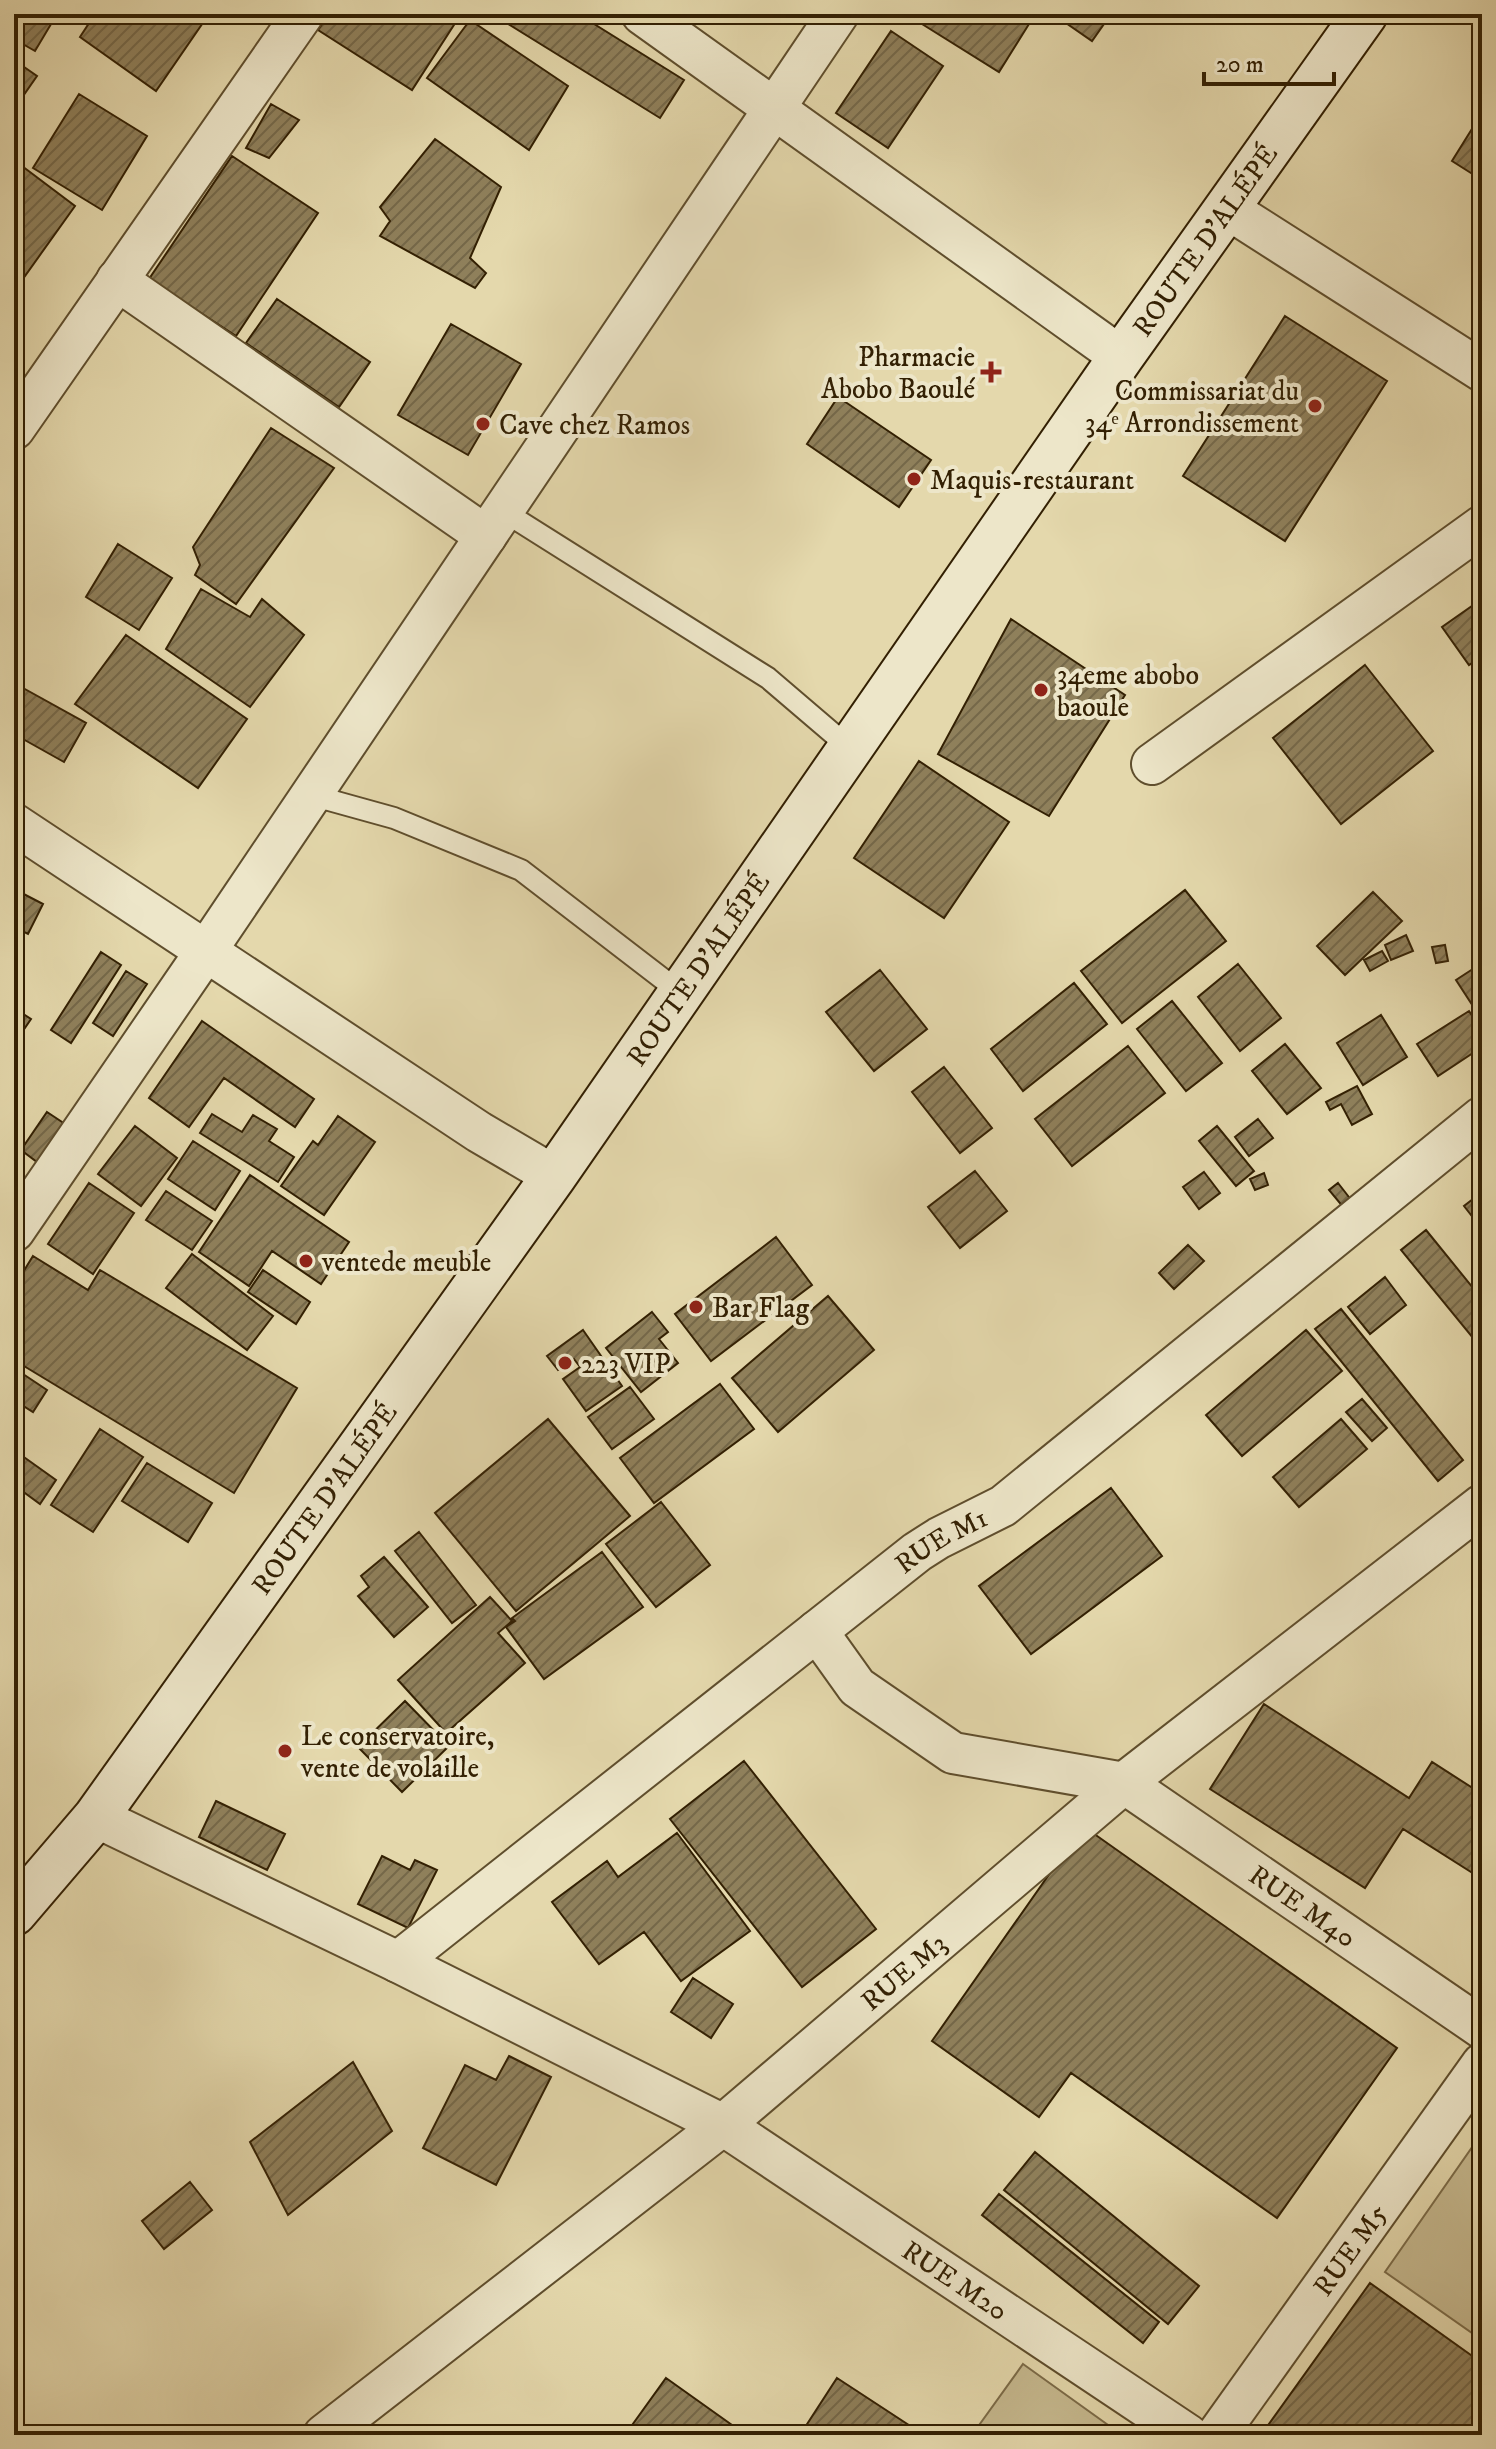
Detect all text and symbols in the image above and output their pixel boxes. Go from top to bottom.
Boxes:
scale bar [1204,36,1334,86]
text: 20 m [1216,50,1264,80]
street label: ROUTE D'ALÉPÉ [1125,138,1286,344]
place label: Pharmacie Abobo Baoulé [821,340,975,407]
marker: Pharmacie Abobo Baoulé [982,363,1000,381]
place label: Commissariat du 34ᵉ Arrondissement [1085,374,1299,441]
marker: Commissariat du 34ᵉ Arrondissement [1306,397,1324,415]
place label: Cave chez Ramos [499,408,690,443]
marker: Cave chez Ramos [474,415,492,433]
place label: Maquis-restaurant [930,463,1134,498]
marker: Maquis-restaurant [905,470,923,488]
place label: 34eme abobo baoule [1057,658,1199,725]
marker: 34eme abobo baoule [1032,681,1050,699]
street label: ROUTE D'ALÉPÉ [619,866,778,1073]
place label: ventede meuble [321,1245,491,1280]
marker: ventede meuble [297,1252,315,1270]
place label: Bar Flag [712,1291,809,1326]
marker: Bar Flag [687,1298,705,1316]
place label: 223 VIP [581,1347,670,1382]
marker: 223 VIP [556,1354,574,1372]
street label: ROUTE D'ALÉPÉ [244,1396,405,1602]
street label: RUE M1 [888,1501,993,1582]
place label: Le conservatoire, vente de volaille [300,1719,494,1786]
marker: Le conservatoire, vente de volaille [276,1742,294,1760]
street label: RUE M40 [1242,1858,1363,1956]
street label: RUE M3 [854,1926,954,2019]
street label: RUE M5 [1306,2197,1396,2303]
street label: RUE M20 [895,2233,1014,2329]

